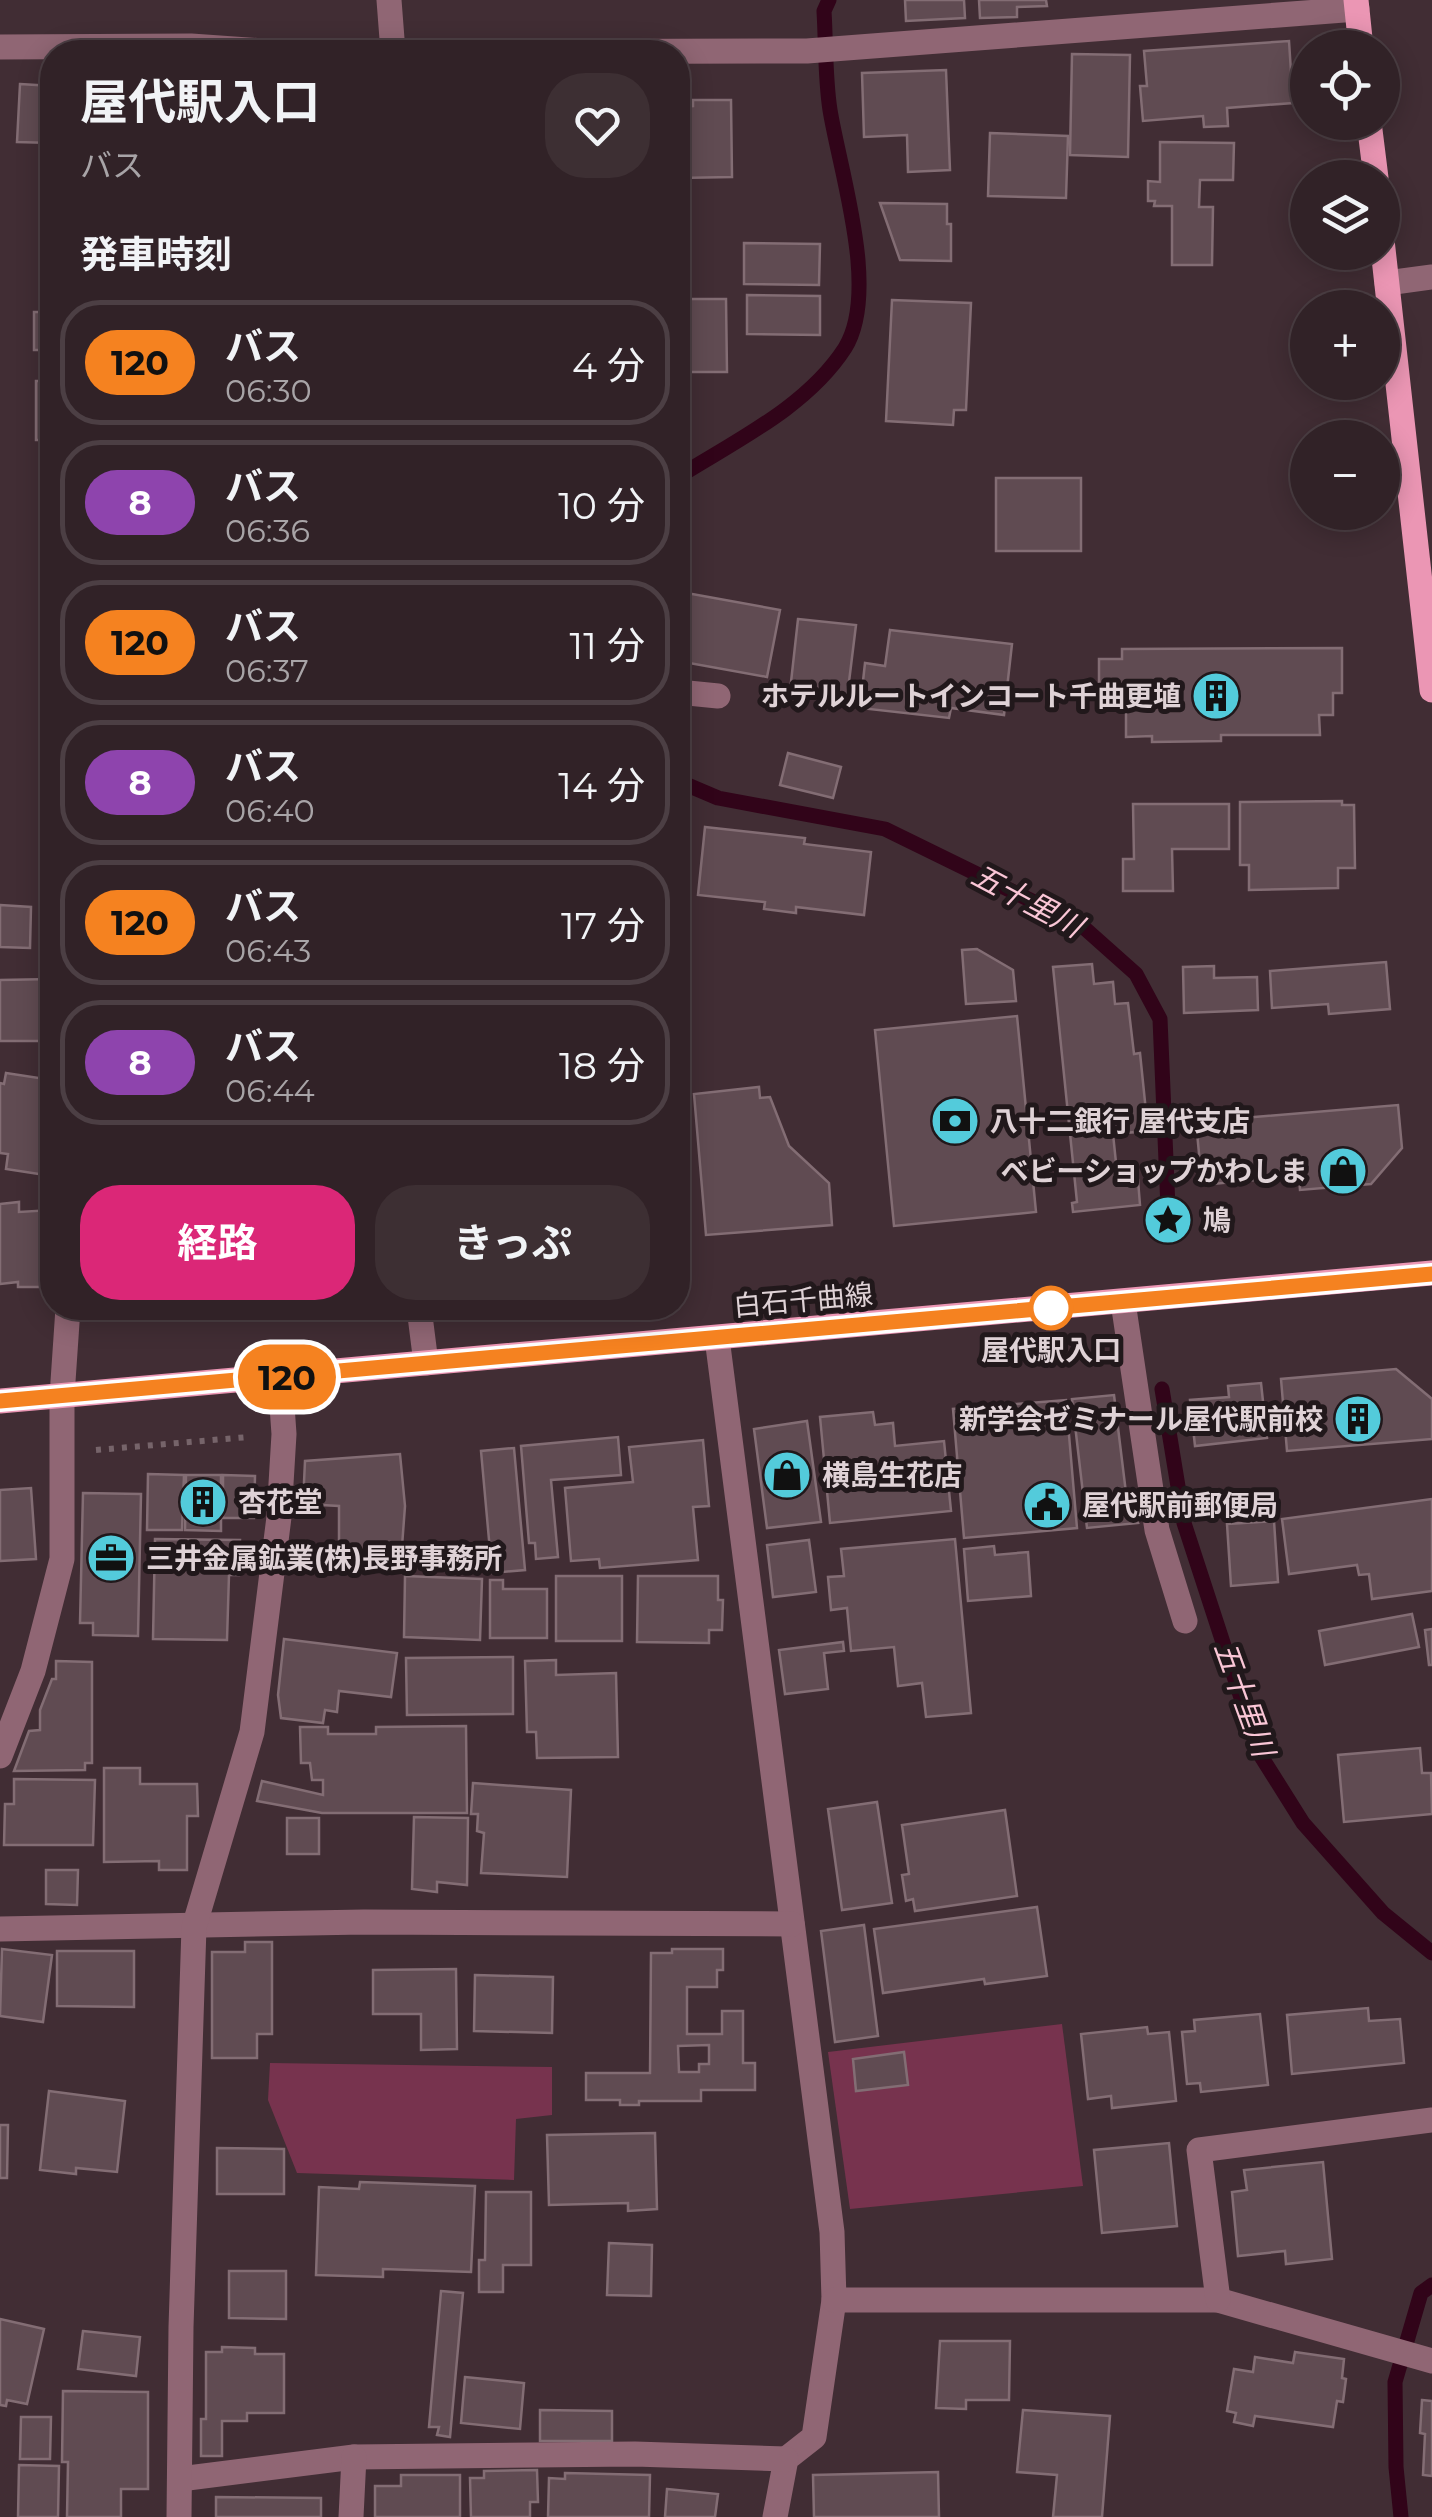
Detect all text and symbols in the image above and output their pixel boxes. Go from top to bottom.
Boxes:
map controls [1290,30,1400,530]
button: locate [1290,30,1400,140]
text: 屋代駅入口 [80,73,320,131]
button: heart [545,73,650,178]
text: バス [80,146,144,185]
button: layers [1290,160,1400,270]
text: 発車時刻 [80,231,232,278]
button: + [1290,290,1400,400]
text: バス [225,323,301,370]
text: 120 [111,341,169,384]
text: 4 分 [572,342,645,389]
text: 06:30 [225,371,312,410]
button: − [1290,420,1400,530]
text: バス [225,463,301,510]
text: 8 [128,481,152,524]
text: 10 分 [558,482,645,529]
text: 06:36 [225,511,310,550]
text: バス [225,603,301,650]
text: 120 [111,621,169,664]
text: 11 分 [570,622,645,669]
text: 06:37 [225,651,309,690]
building icon: ホテルルートインコート千曲更埴 [1190,670,1242,722]
place label: ホテルルートインコート千曲更埴 [761,679,1181,713]
text: バス [225,743,301,790]
text: 8 [128,761,152,804]
text: 14 分 [558,762,645,809]
text: 06:40 [225,791,315,830]
water label: 五十里川 [966,856,1092,946]
text: バス [225,883,301,930]
text: 120 [111,901,169,944]
text: 17 分 [561,902,645,949]
text: 06:43 [225,931,311,970]
text: バス [225,1023,301,1070]
text: 8 [128,1041,152,1084]
text: 18 分 [559,1042,645,1089]
text: 06:44 [225,1071,315,1110]
bank icon: 八十二銀行 屋代支店 [929,1095,981,1147]
place label: 八十二銀行 屋代支店 [990,1104,1250,1138]
shop icon: ベビーショップかわしま [1317,1145,1369,1197]
place label: ベビーショップかわしま [1001,1154,1308,1188]
button: 経路 [80,1185,355,1300]
button: きっぷ [375,1185,650,1300]
place icon: 鳩 [1142,1194,1194,1246]
place label: 鳩 [1203,1203,1231,1237]
street label: 白石千曲線 [732,1277,874,1323]
marker: 屋代駅入口 [1030,1287,1072,1329]
place label: 屋代駅入口 [981,1333,1121,1367]
line badge: 120 [230,1344,344,1410]
text: 120 [258,1356,316,1399]
building icon: 新学会ゼミナール屋代駅前校 [1332,1393,1384,1445]
place label: 新学会ゼミナール屋代駅前校 [959,1402,1323,1436]
shop icon: 横島生花店 [761,1449,813,1501]
place label: 横島生花店 [822,1458,962,1492]
building icon: 杏花堂 [177,1476,229,1528]
public building icon: 屋代駅前郵便局 [1021,1479,1073,1531]
place label: 杏花堂 [238,1485,322,1519]
place label: 屋代駅前郵便局 [1082,1488,1278,1522]
office icon: 三井金属鉱業(株)長野事務所 [85,1532,137,1584]
place label: 三井金属鉱業(株)長野事務所 [146,1541,502,1575]
water label: 五十里川 [1207,1636,1283,1764]

